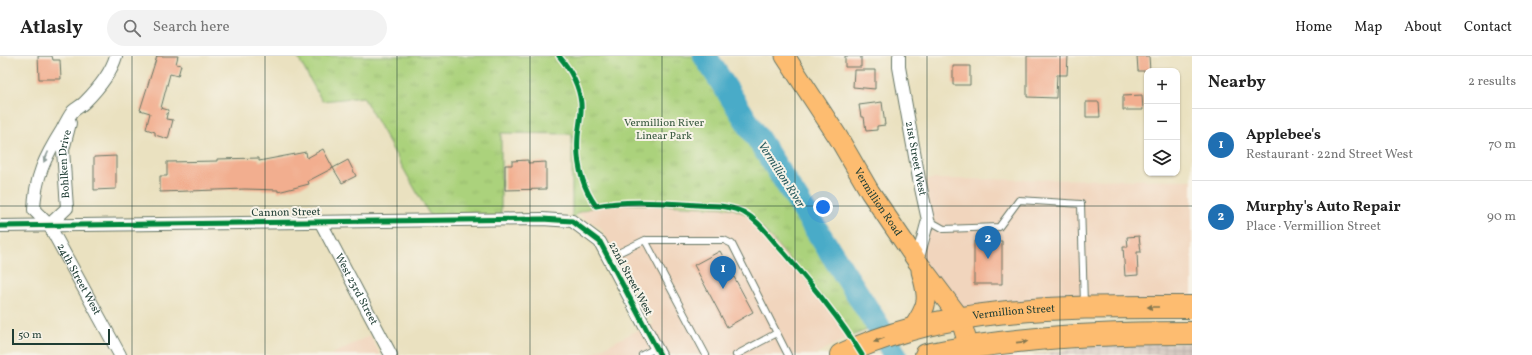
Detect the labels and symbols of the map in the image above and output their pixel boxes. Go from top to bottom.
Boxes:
park label: Vermillion River Linear Park [624,116,705,144]
street label: 21st Street West [901,120,930,197]
street label: Bohlken Drive [55,128,75,199]
water label: Vermillion River [754,139,809,212]
one-way arrow [43,152,49,163]
street label: Vermillion Road [850,165,905,239]
your location [813,197,833,217]
street label: Cannon Street [251,205,321,221]
pin: 2 [975,226,1001,259]
street label: 22nd Street West [604,240,656,319]
street label: 24th Street West [53,241,104,318]
street label: West 23rd Street [331,251,381,328]
pin: 1 [710,256,736,289]
street label: Vermillion Street [971,301,1055,324]
one-way arrow [1146,304,1159,310]
scale bar [12,327,110,346]
one-way arrow [872,337,884,343]
one-way arrow [1016,338,1028,345]

